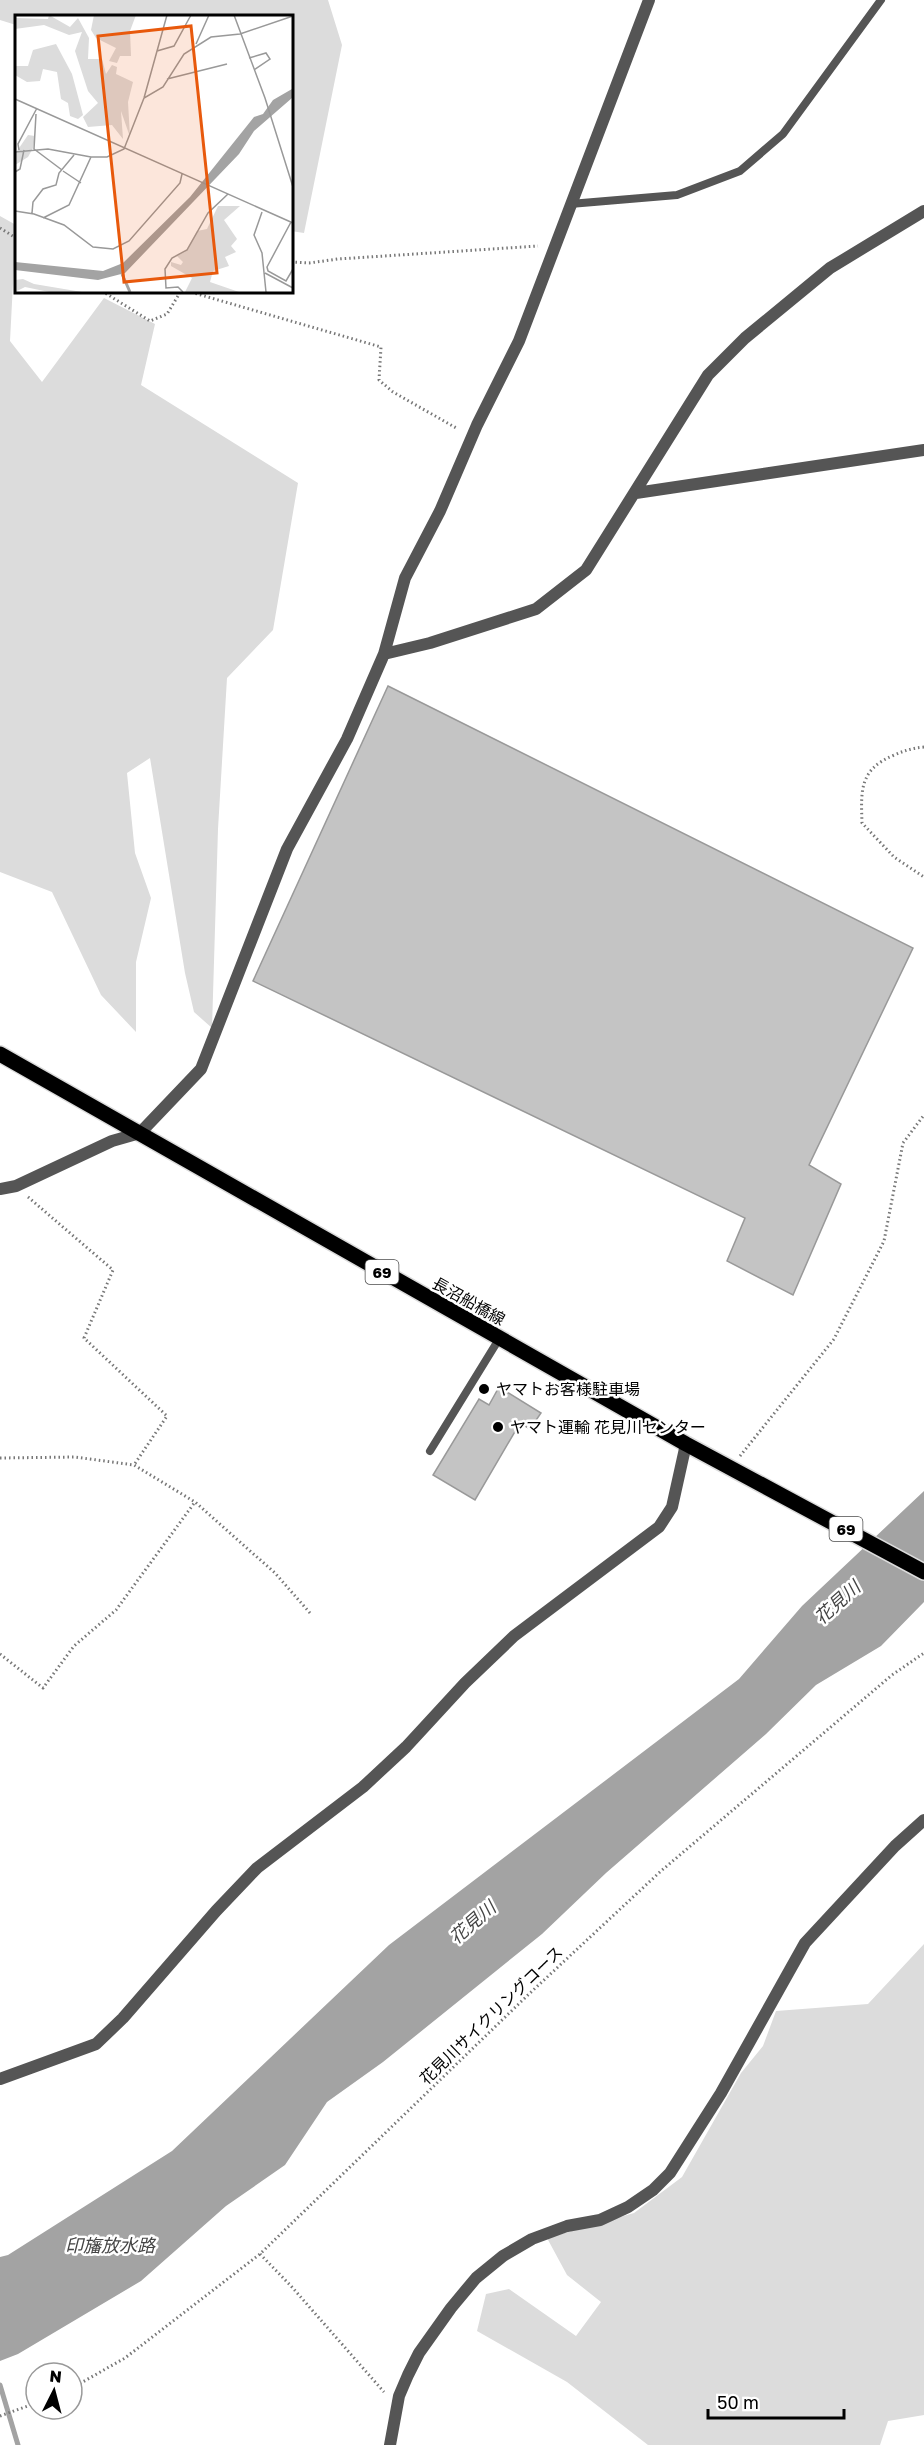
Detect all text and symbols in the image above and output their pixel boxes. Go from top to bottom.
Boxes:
inset map [15,15,292,292]
road number: 69 [366,1260,398,1284]
street label: 長沼船橋線 [429,1273,509,1329]
place label: ヤマトお客様駐車場 [496,1379,640,1399]
marker: ヤマトお客様駐車場 [477,1382,491,1396]
place label: ヤマト運輸 花見川センター [510,1417,706,1437]
marker: ヤマト運輸 花見川センター [491,1420,505,1434]
road number: 69 [830,1517,862,1541]
water label: 花見川 [810,1574,866,1628]
water label: 花見川 [444,1895,501,1948]
street label: 花見川サイクリングコース [415,1942,567,2088]
water label: 印旛放水路 [65,2234,157,2256]
north arrow [24,2361,84,2421]
text: N [48,2366,63,2387]
scale bar [708,2382,844,2420]
text: 50 m [717,2391,759,2413]

